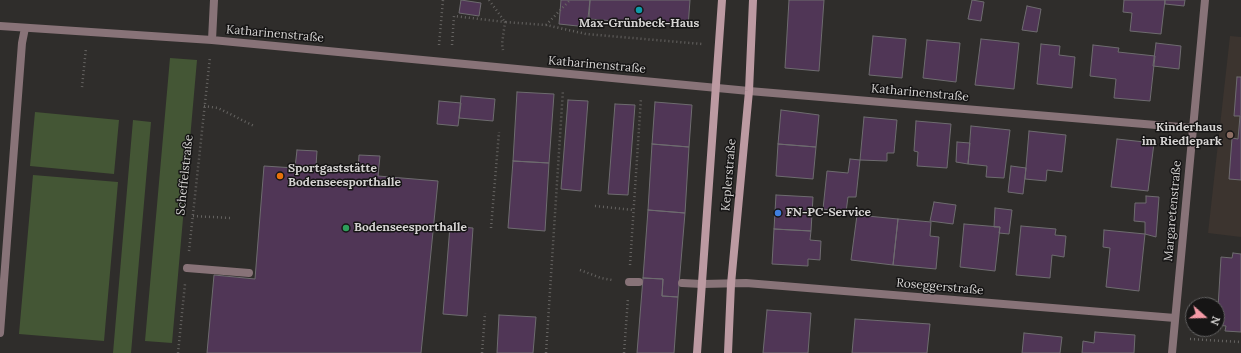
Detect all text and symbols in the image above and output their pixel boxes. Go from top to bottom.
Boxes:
marker: Max-Grünbeck-Haus [634,5,644,15]
place label: Max-Grünbeck-Haus [579,17,699,31]
street label: Katharinenstraße [225,23,325,45]
street label: Katharinenstraße [547,54,647,76]
street label: Katharinenstraße [870,82,970,104]
place label: Kinderhaus im Riedlepark [1142,121,1222,149]
marker: Kinderhaus im Riedlepark [1225,130,1235,140]
street label: Scheffelstraße [174,134,196,216]
street label: Keplerstraße [719,138,739,212]
street label: Margaretenstraße [1161,160,1185,262]
place label: Sportgaststätte Bodenseesporthalle [288,162,401,190]
marker: Sportgaststätte Bodenseesporthalle [275,171,285,181]
place label: FN-PC-Service [786,206,871,220]
marker: FN-PC-Service [773,208,783,218]
place label: Bodenseesporthalle [354,221,467,235]
marker: Bodenseesporthalle [341,223,351,233]
street label: Roseggerstraße [896,276,984,298]
north arrow [1185,297,1225,337]
text: N [1207,314,1223,327]

